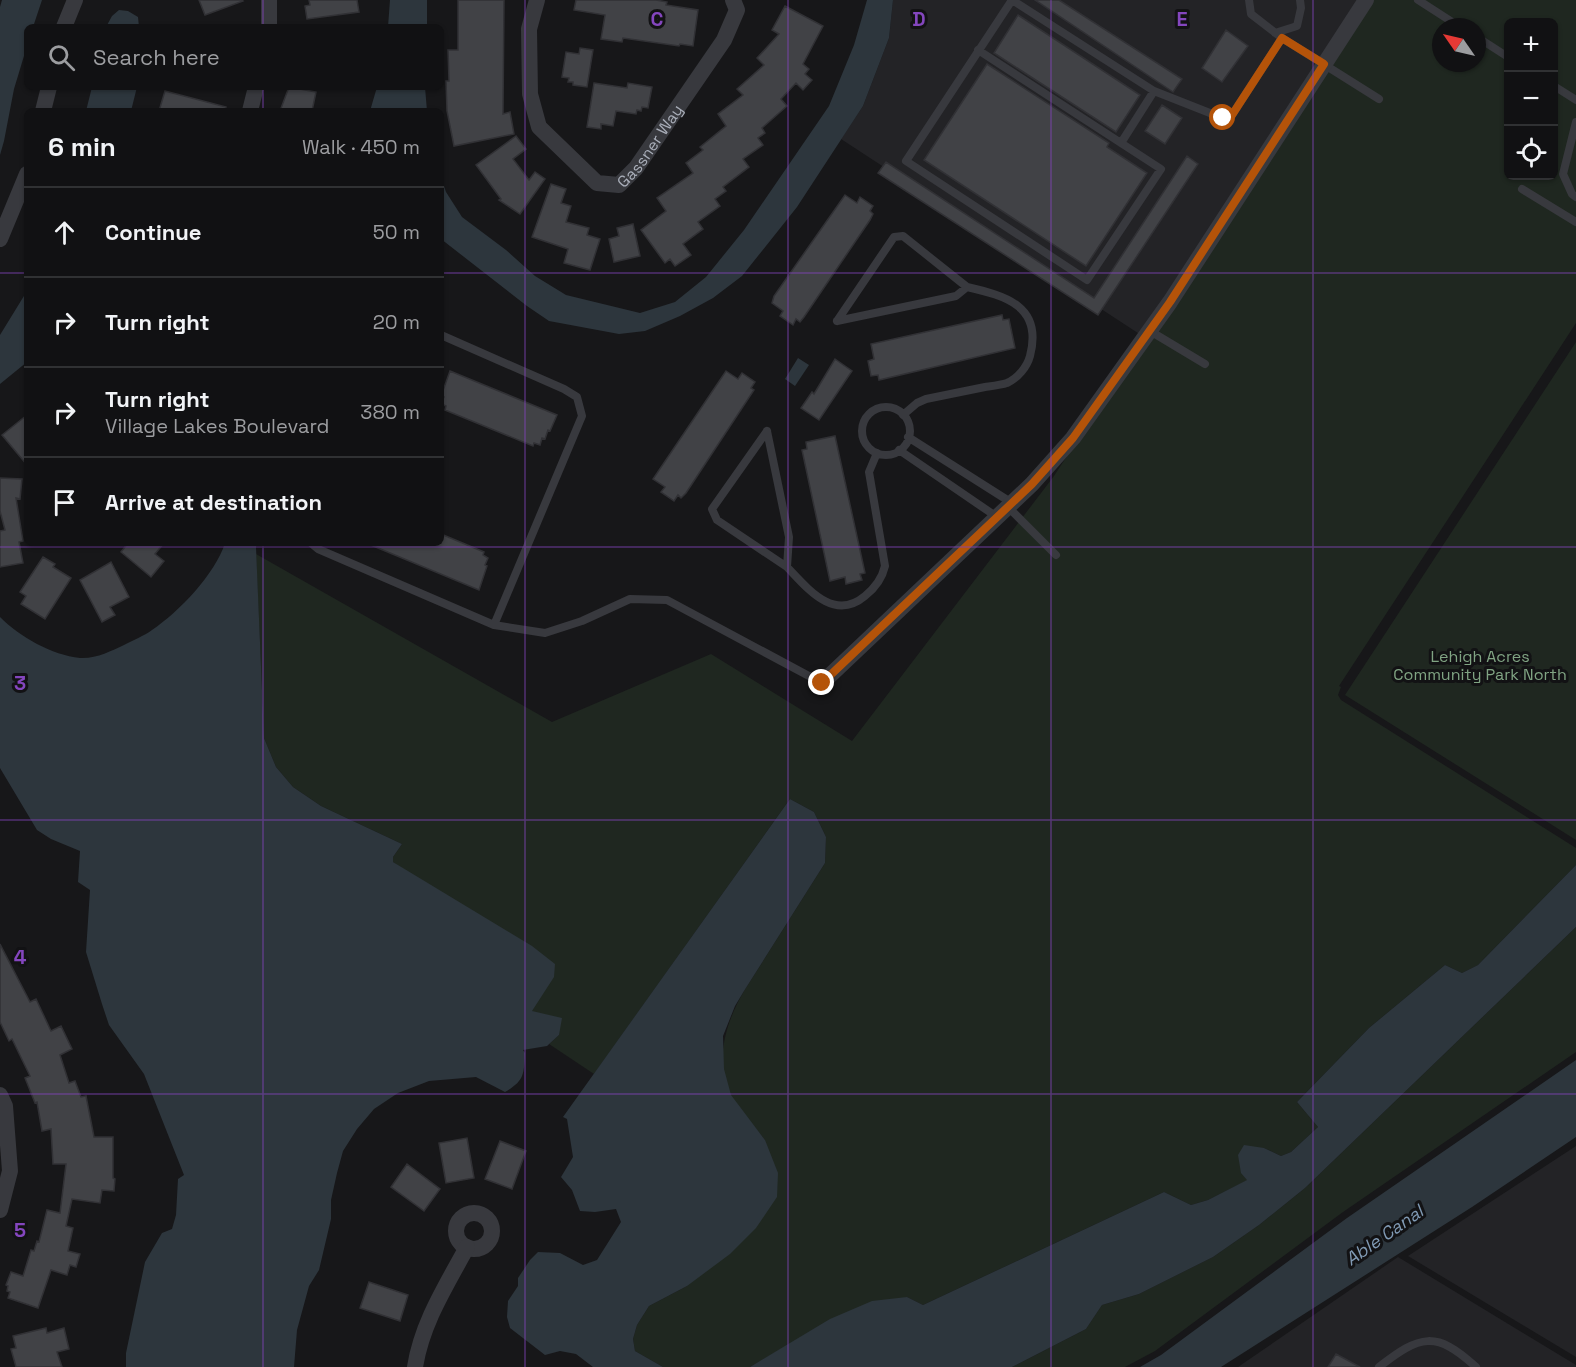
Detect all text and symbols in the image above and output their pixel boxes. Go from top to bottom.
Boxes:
text: C [651,6,664,32]
text: D [912,6,926,32]
text: E [1176,6,1188,32]
north arrow [1432,18,1486,72]
map controls [1504,18,1558,180]
button: + [1504,18,1558,72]
search box [24,24,444,90]
icon: search [45,41,78,74]
text: Search here [93,43,220,71]
button: − [1504,72,1558,126]
street label: Gassner Way [612,100,687,192]
route start [1209,104,1235,130]
button: locate [1504,126,1558,180]
text: 6 min [48,130,116,164]
text: Walk · 450 m [302,134,420,160]
icon: ahead [48,216,81,249]
text: Continue [105,218,201,246]
text: 50 m [373,219,420,245]
icon: right [48,306,81,339]
text: Turn right [105,308,210,336]
text: 20 m [373,309,420,335]
text: Turn right [105,385,210,413]
icon: right [48,396,81,429]
text: 380 m [360,399,420,425]
text: Village Lakes Boulevard [105,413,329,439]
icon: arrive [48,486,81,519]
text: Arrive at destination [105,488,322,516]
park label: Lehigh Acres Community Park North [1393,646,1567,685]
route end [808,669,834,695]
text: 3 [14,670,26,696]
text: 4 [14,944,27,970]
water label: Able Canal [1340,1198,1430,1270]
text: 5 [14,1217,26,1243]

